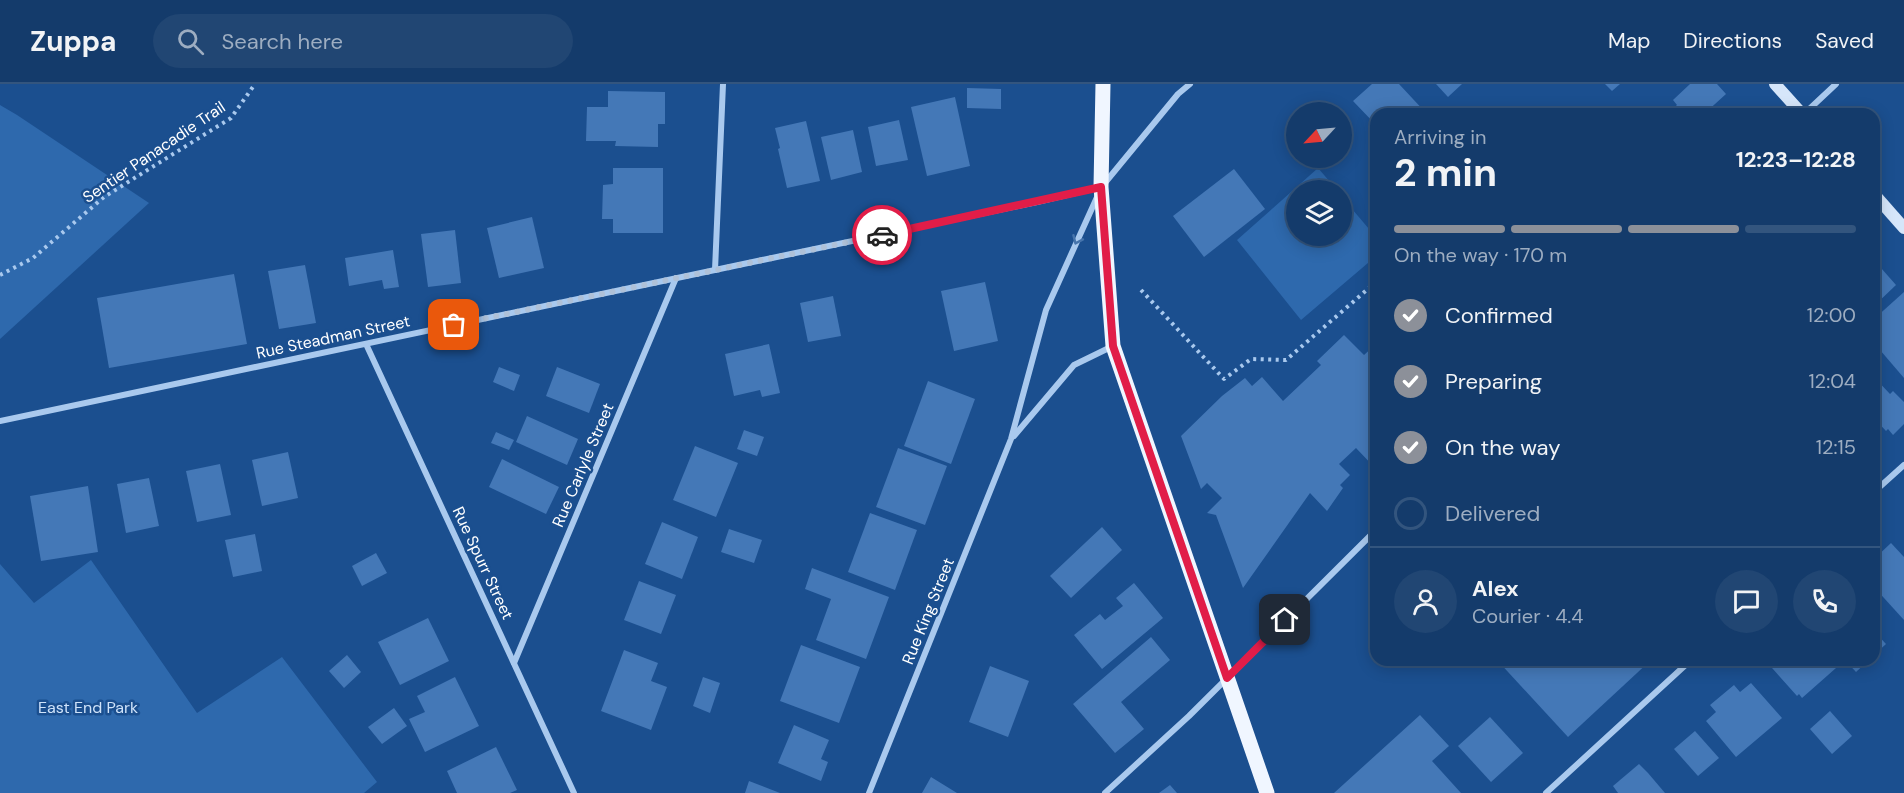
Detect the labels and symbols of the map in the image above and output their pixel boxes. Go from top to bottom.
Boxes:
street label: Sentier Panacadie Trail [79,96,229,208]
north arrow [1286,102,1352,168]
courier [852,205,912,265]
one-way arrow [1073,234,1085,245]
pin [428,299,479,350]
street label: Rue Steadman Street [254,310,412,364]
street label: Rue Carlyle Street [547,400,619,530]
street label: Rue Spurr Street [448,503,518,623]
street label: Rue King Street [897,555,959,667]
pin [1259,594,1310,645]
park label: East End Park [38,697,138,718]

